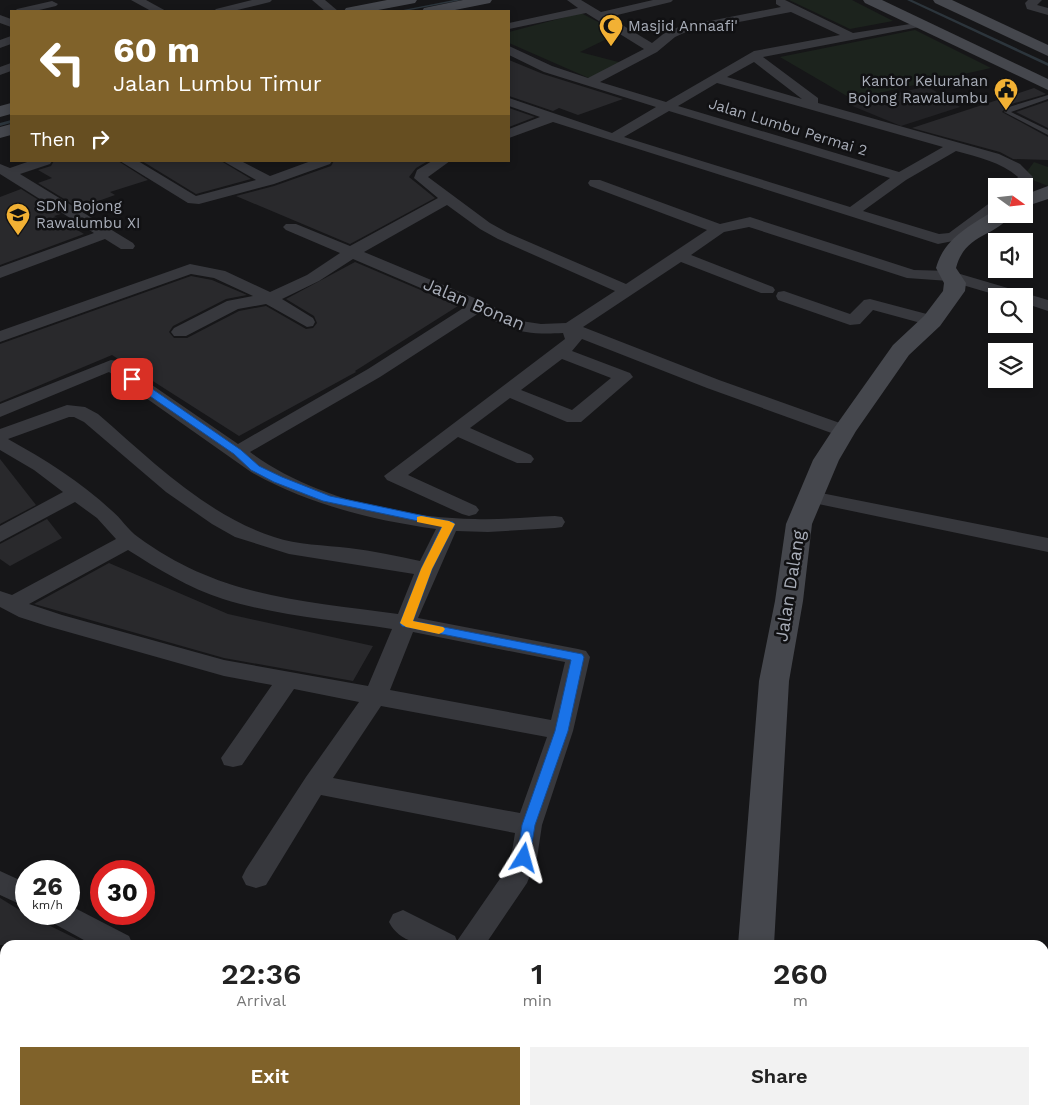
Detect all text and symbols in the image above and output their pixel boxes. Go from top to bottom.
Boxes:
mosque icon: Masjid Annaafi' [598,13,624,47]
place label: Masjid Annaafi' [628,17,738,35]
text: 60 m [113,29,200,71]
icon: left [30,30,95,95]
text: Jalan Lumbu Timur [113,71,322,96]
place label: Kantor Kelurahan Bojong Rawalumbu [848,72,988,107]
public building icon: Kantor Kelurahan Bojong Rawalumbu [993,77,1019,111]
street label: Jalan Lumbu Permai 2 [707,94,869,160]
icon: right [86,125,114,153]
text: Then [30,128,76,151]
north arrow [988,178,1032,222]
map controls [988,178,1033,388]
place label: SDN Bojong Rawalumbu XI [36,197,140,232]
school or university icon: SDN Bojong Rawalumbu XI [5,202,31,236]
button: sound [988,233,1033,278]
street label: Jalan Bonan [420,273,528,334]
button: search [988,288,1033,333]
button: layers [988,343,1033,388]
pin [111,358,153,400]
icon: arrive [118,365,146,393]
street label: Jalan Dalang [770,528,809,643]
position arrow [497,831,549,883]
speed limit sign: 30 [90,860,155,925]
text: 26 [32,872,63,901]
text: km/h [32,898,63,912]
text: 22:36 [221,956,301,991]
text: 1 [531,956,543,991]
text: 260 [773,956,828,991]
text: Arrival [236,991,286,1010]
text: min [522,991,552,1010]
text: m [793,991,808,1010]
button: Exit [20,1047,520,1105]
button: Share [530,1047,1029,1105]

